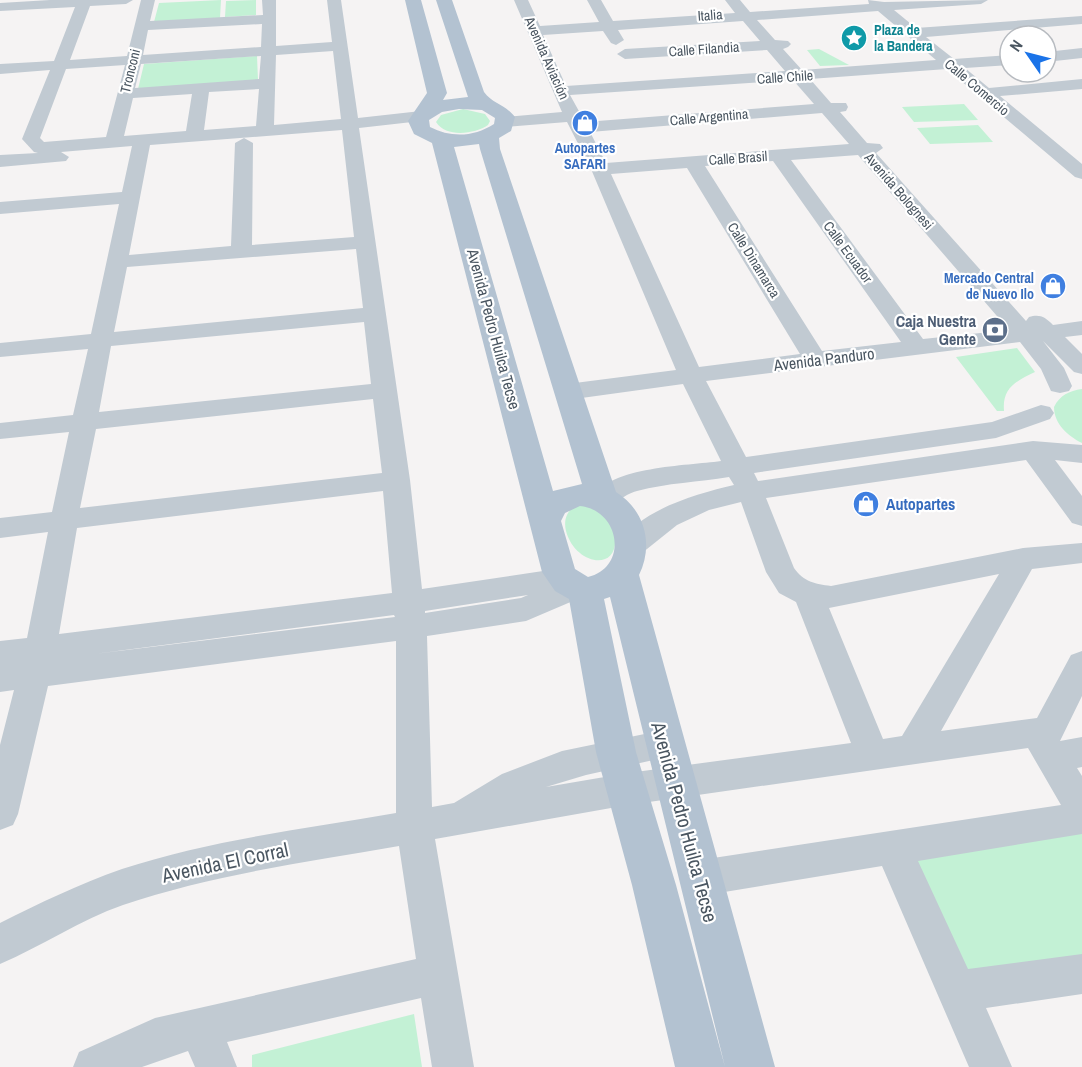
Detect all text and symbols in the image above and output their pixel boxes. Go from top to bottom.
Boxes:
street label: Italia [697,5,724,25]
street label: Avenida Aviación [520,13,573,102]
place label: Plaza de la Bandera [874,21,933,55]
place icon: Plaza de la Bandera [839,23,869,53]
north arrow [998,24,1058,84]
text: N [1004,35,1027,56]
street label: Calle Filandia [668,38,741,60]
street label: Tronconi [116,47,144,95]
street label: Calle Comercio [941,55,1013,119]
street label: Calle Chile [756,66,814,88]
street label: Calle Argentina [669,105,749,129]
shop icon: Autopartes SAFARI [570,108,600,138]
place label: Autopartes SAFARI [555,139,615,173]
street label: Calle Brasil [708,147,768,169]
street label: Avenida Bolognesi [860,148,937,233]
street label: Calle Ecuador [820,218,877,287]
street label: Calle Dinamarca [724,219,785,302]
street label: Avenida Pedro Huilca Tecse [462,245,526,412]
place label: Mercado Central de Nuevo Ilo [944,269,1034,303]
shop icon: Mercado Central de Nuevo Ilo [1038,271,1068,301]
place label: Caja Nuestra Gente [896,310,977,350]
bank icon: Caja Nuestra Gente [980,315,1010,345]
street label: Avenida Panduro [771,342,876,376]
shop icon: Autopartes [851,489,881,519]
place label: Autopartes [886,493,955,515]
street label: Avenida Pedro Huilca Tecse [645,718,725,925]
street label: Avenida El Corral [158,835,291,889]

